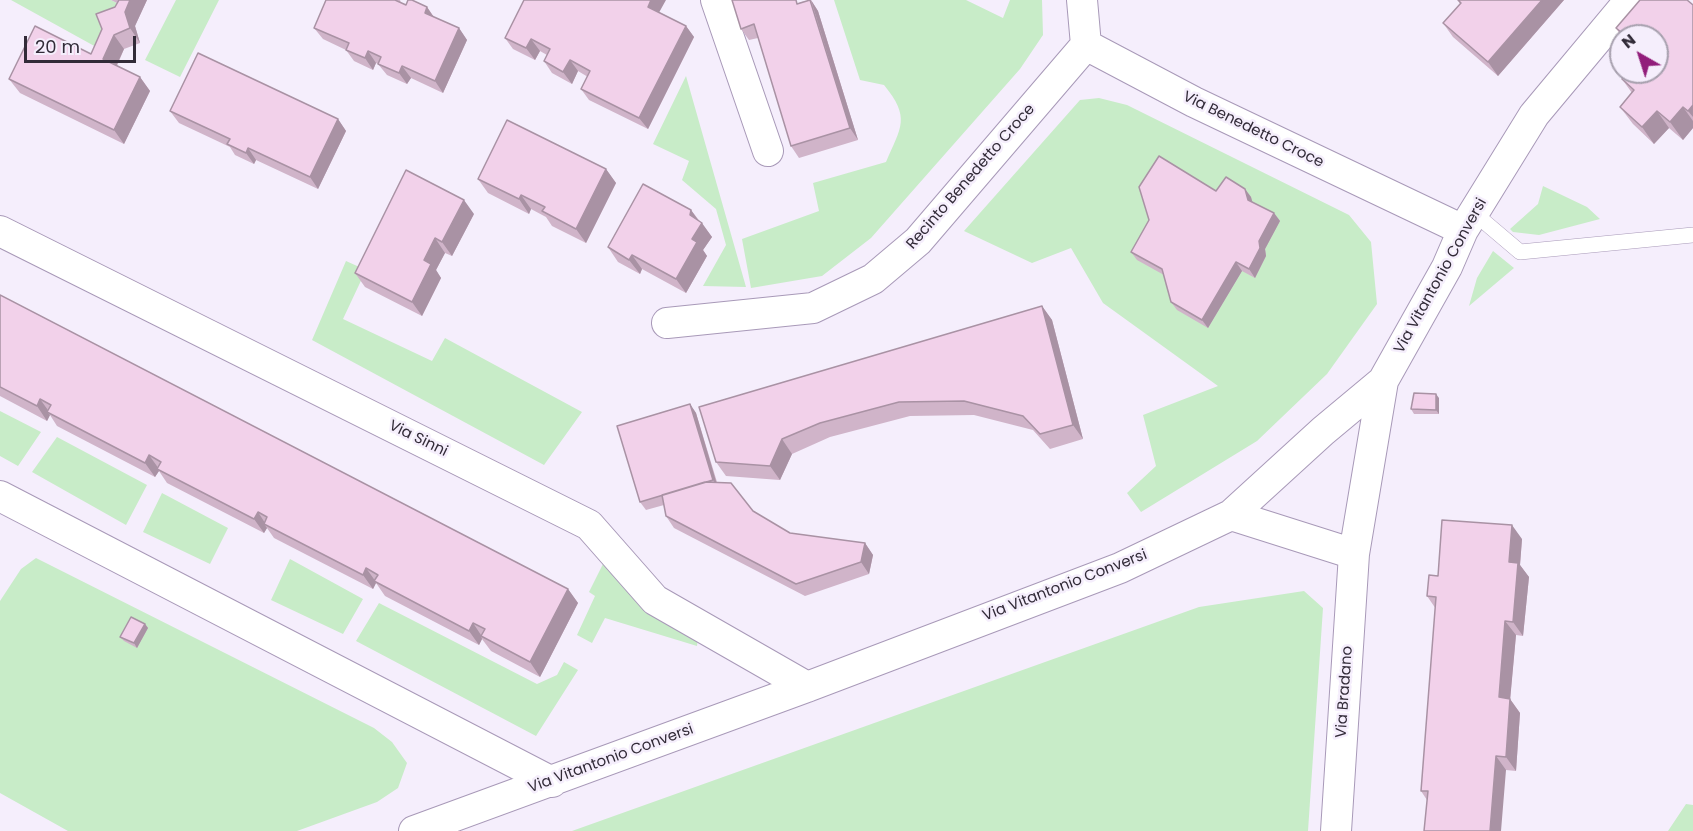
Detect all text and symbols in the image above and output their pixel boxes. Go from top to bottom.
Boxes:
scale bar [27,24,140,62]
north arrow [1609,24,1669,84]
text: N [1617,28,1641,54]
text: 20 m [35,34,80,59]
street label: Via Benedetto Croce [1180,88,1326,172]
street label: Recinto Benedetto Croce [903,101,1039,253]
street label: Via Vitantonio Conversi [1391,195,1491,357]
street label: Via Sinni [386,417,450,461]
street label: Via Vitantonio Conversi [980,546,1150,626]
street label: Via Bradano [1333,645,1357,739]
street label: Via Vitantonio Conversi [526,721,696,797]

